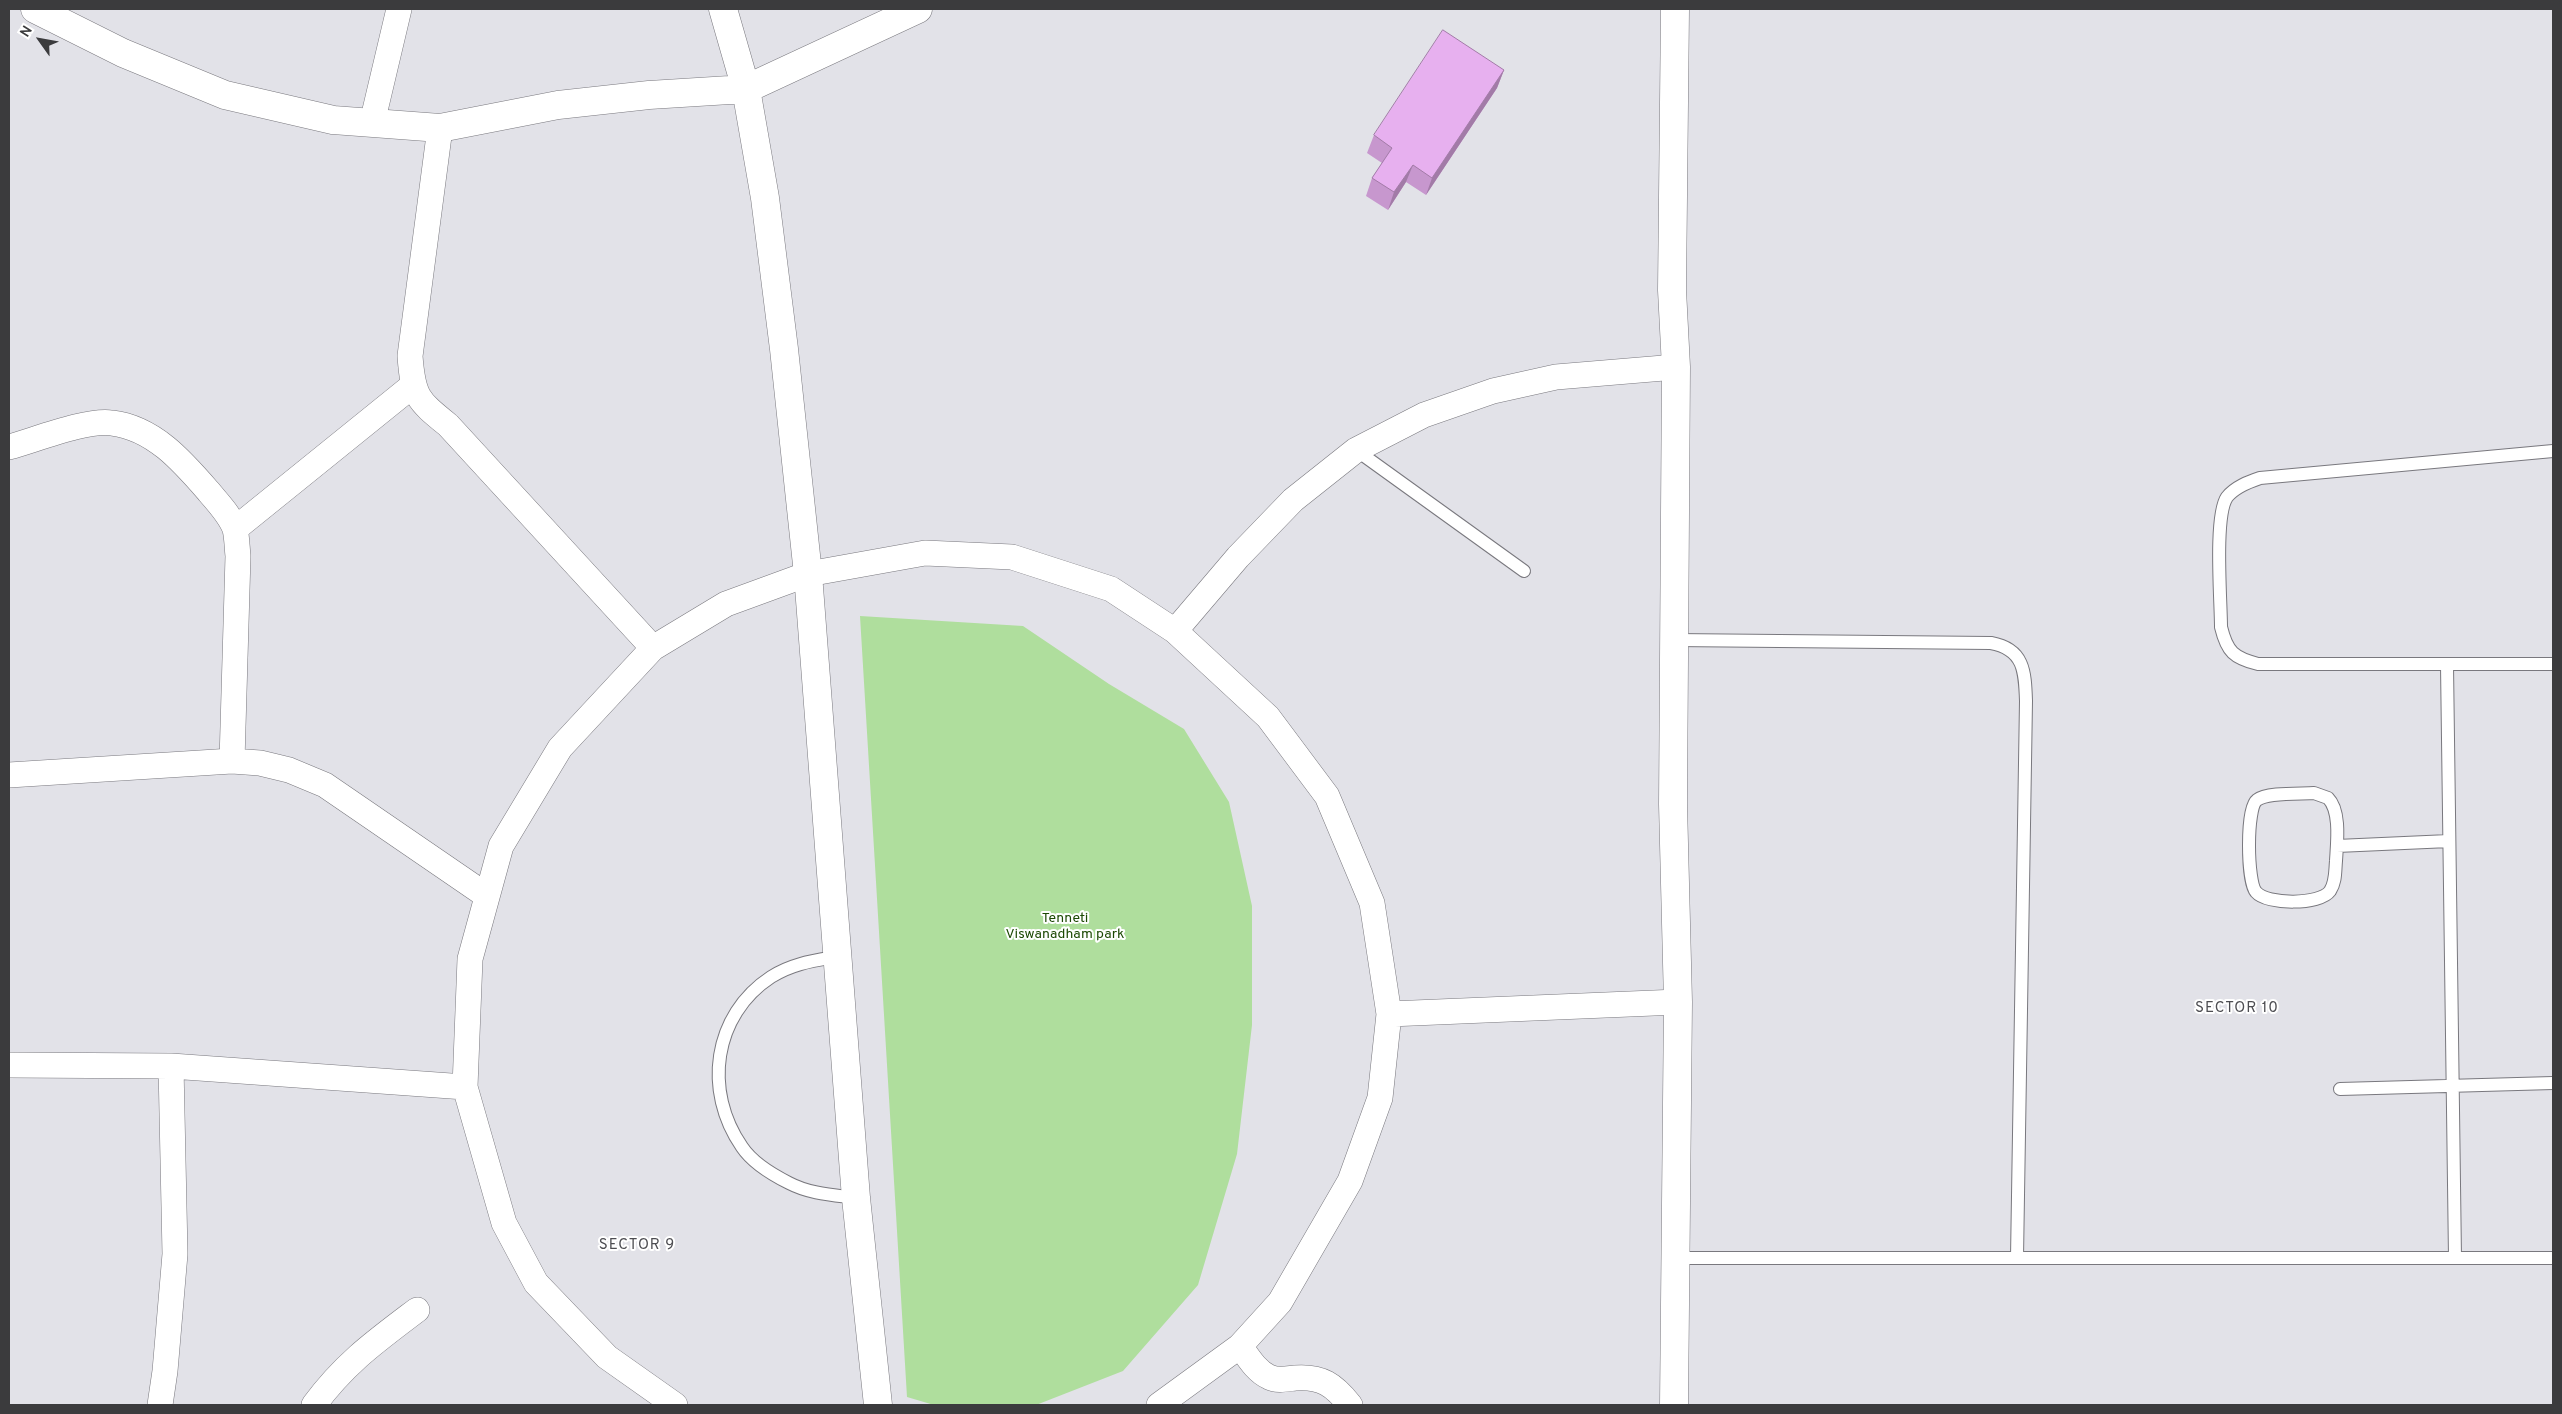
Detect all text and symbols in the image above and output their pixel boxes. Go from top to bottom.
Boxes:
north arrow [15,15,65,65]
text: N [17,23,37,41]
park label: Tenneti Viswanadham park [1005,911,1125,944]
district label: SECTOR 10 [2194,1000,2280,1018]
district label: SECTOR 9 [598,1237,676,1255]

